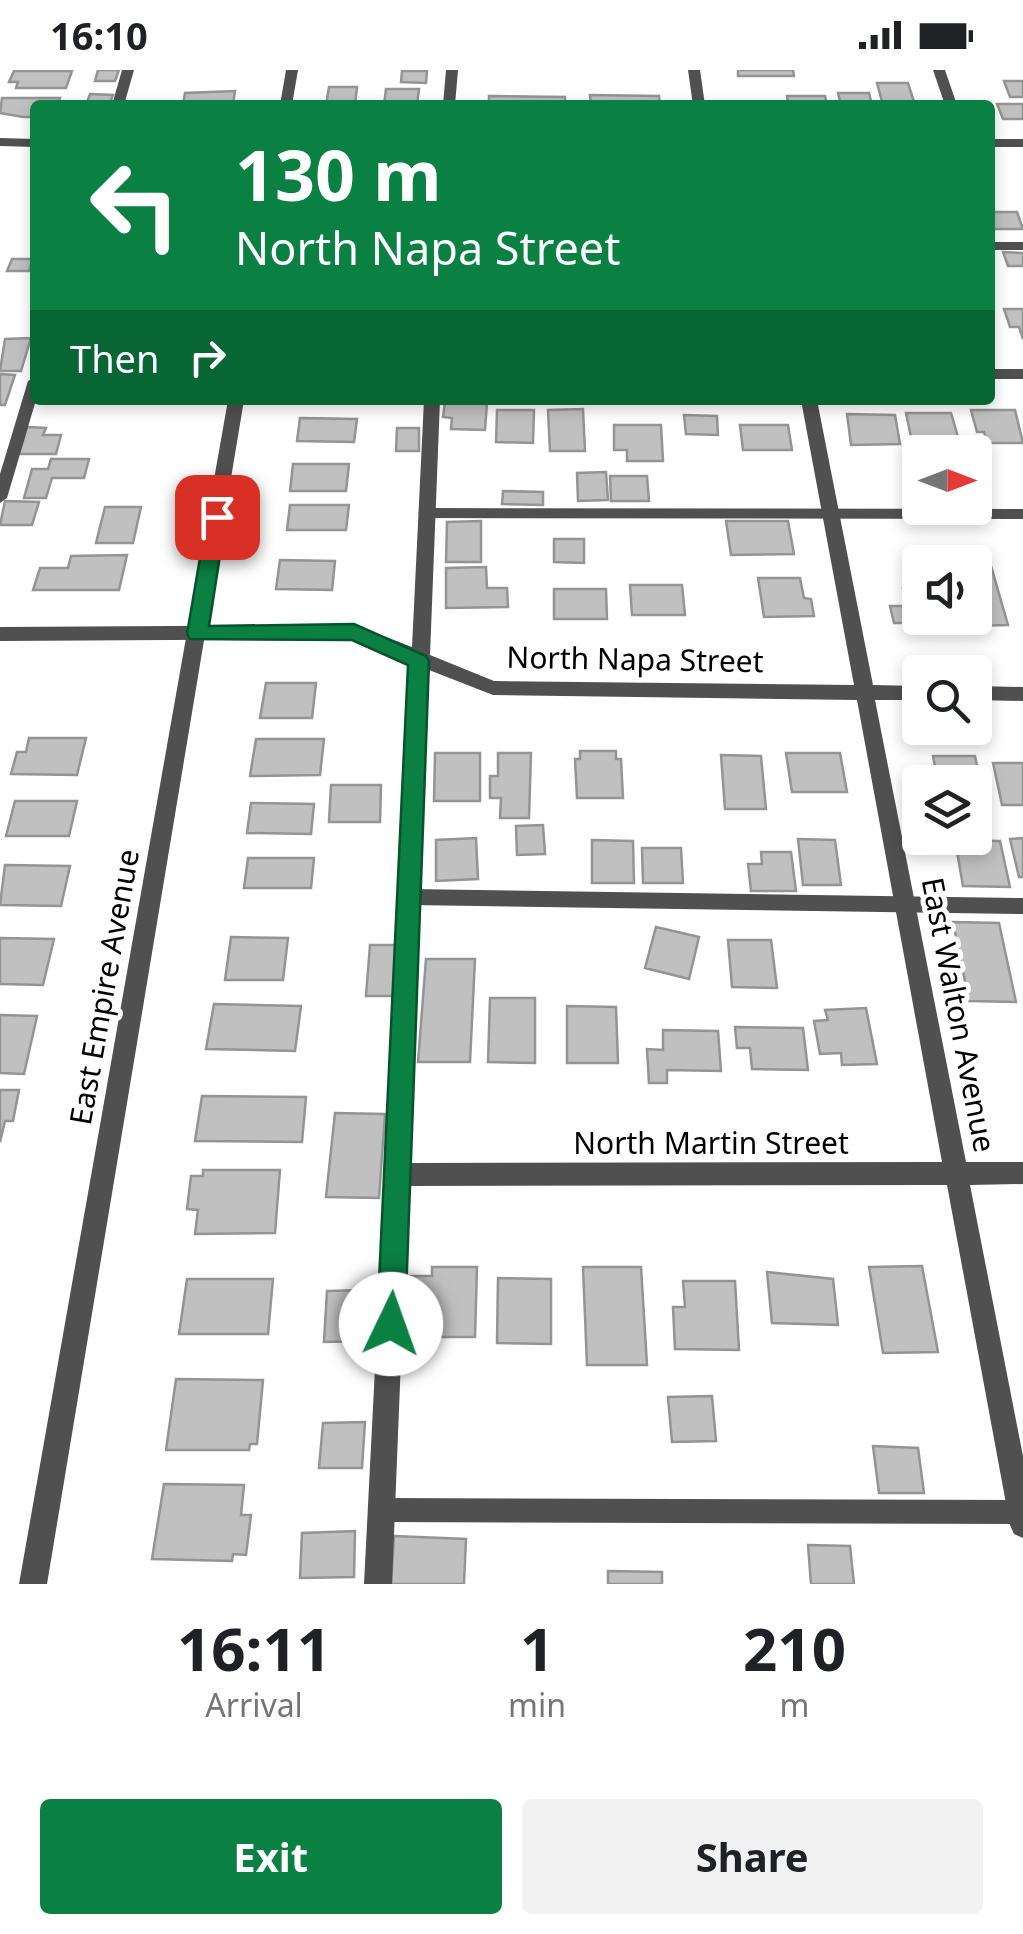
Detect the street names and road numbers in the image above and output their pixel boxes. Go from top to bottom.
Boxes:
street label: North Napa Street [506,636,764,681]
street label: East Empire Avenue [59,846,148,1128]
street label: East Walton Avenue [913,874,1006,1156]
street label: North Martin Street [573,1122,849,1163]

